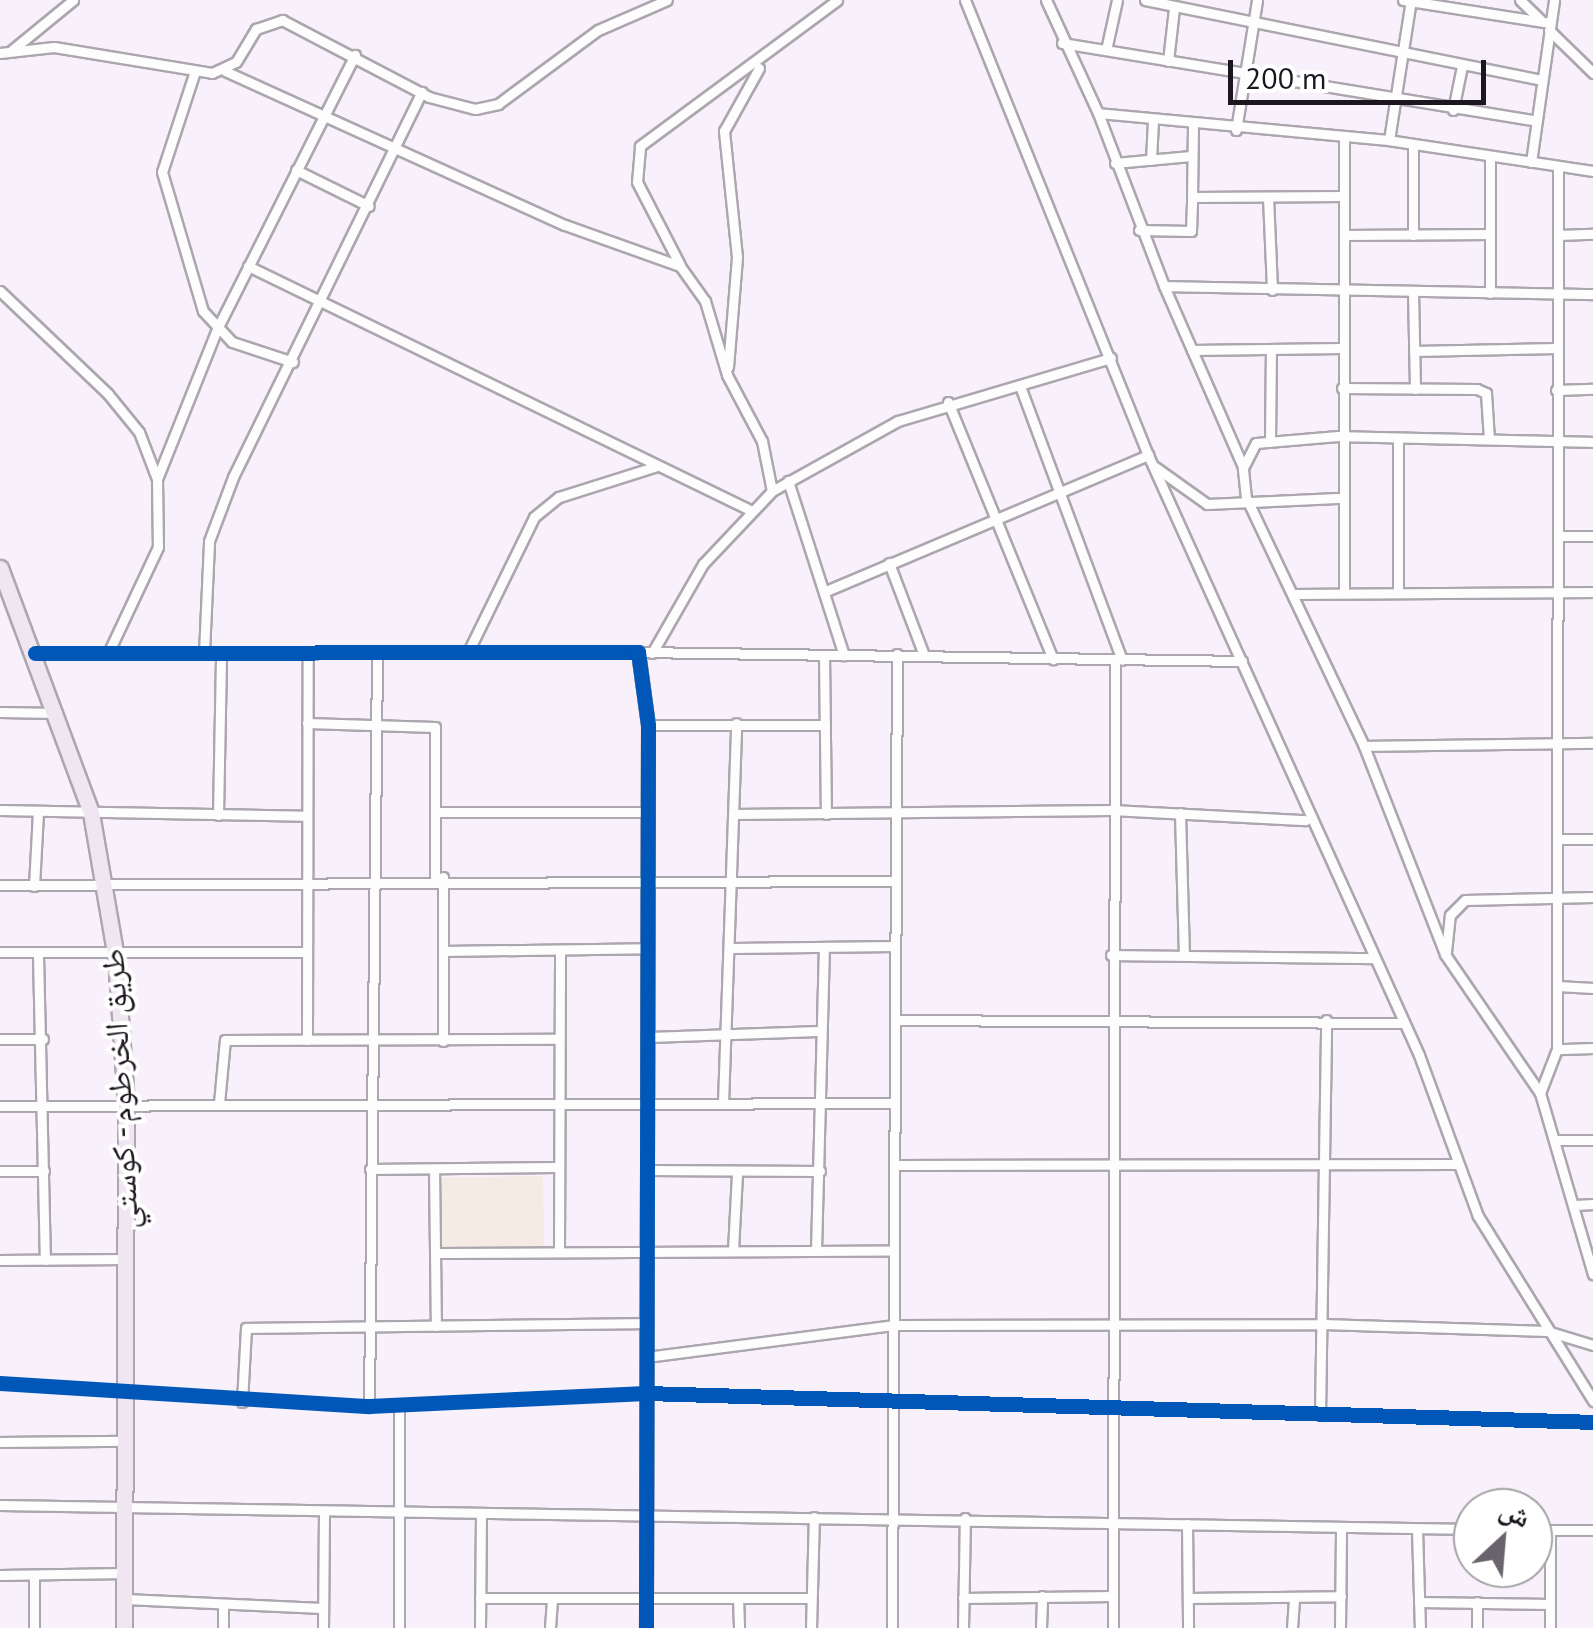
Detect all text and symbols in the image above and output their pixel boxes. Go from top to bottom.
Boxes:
scale bar [1233,40,1490,102]
text: 200 m [1245,58,1326,97]
street label: طريق الخرطوم - كوستي [92,945,146,1233]
north arrow [1453,1488,1553,1588]
text: ش [1494,1489,1537,1536]

